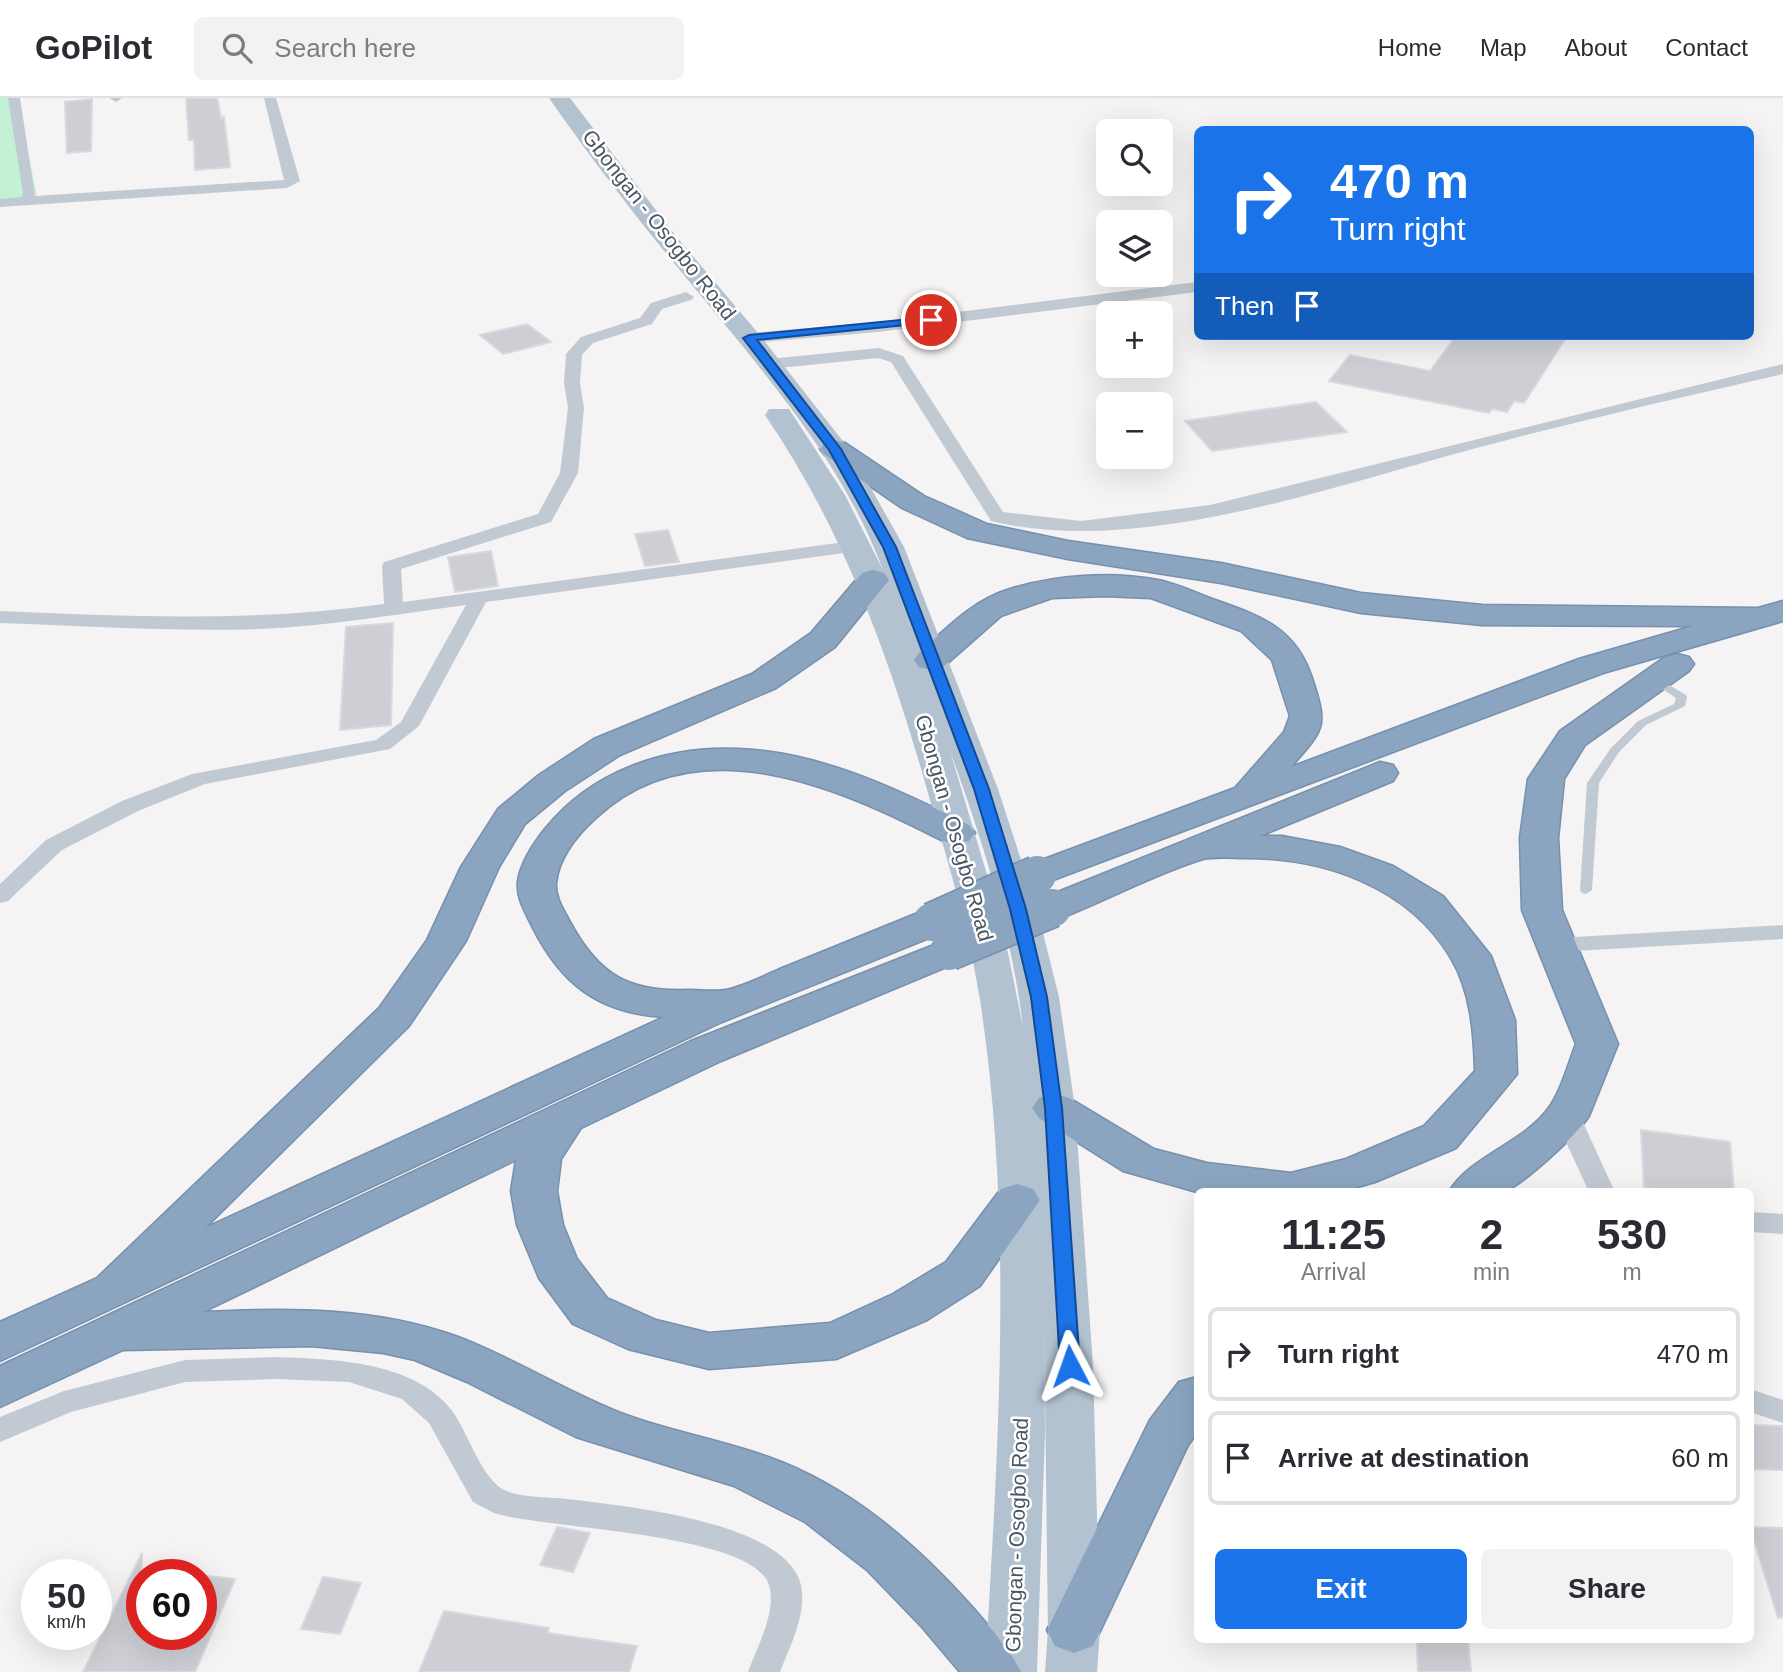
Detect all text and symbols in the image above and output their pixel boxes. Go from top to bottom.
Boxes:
search box [194,17,684,80]
text: GoPilot [35,29,152,66]
icon: search [218,29,256,67]
text: Search here [274,33,416,63]
text: Home [1378,34,1442,61]
text: Map [1480,34,1527,61]
text: About [1565,34,1627,61]
text: Contact [1665,34,1748,61]
map controls [1096,119,1173,469]
button: search [1096,119,1173,196]
street label: Gbongan - Osogbo Road [578,125,741,324]
icon: right [1215,154,1306,245]
text: 470 m [1330,154,1469,208]
button: layers [1096,210,1173,287]
text: Turn right [1330,211,1466,247]
icon: arrive [1288,287,1326,325]
pin [901,290,961,350]
text: Then [1215,291,1274,321]
icon: arrive [912,301,950,339]
button: + [1096,301,1173,378]
button: − [1096,392,1173,469]
street label: Gbongan - Osogbo Road [911,712,998,944]
text: 11:25 [1281,1211,1386,1258]
text: 2 [1480,1211,1503,1258]
text: 530 [1597,1211,1667,1258]
text: Arrival [1301,1259,1366,1285]
text: min [1473,1259,1510,1285]
text: m [1622,1259,1642,1285]
position arrow [1033,1329,1107,1403]
icon: right [1219,1335,1257,1373]
text: Turn right [1278,1339,1399,1369]
text: 470 m [1657,1339,1729,1369]
street label: Gbongan - Osogbo Road [1001,1417,1032,1653]
icon: arrive [1219,1439,1257,1477]
text: Arrive at destination [1278,1443,1529,1473]
text: 60 m [1671,1443,1729,1473]
button: Exit [1215,1549,1467,1629]
button: Share [1481,1549,1733,1629]
speed limit sign: 60 [126,1559,217,1650]
text: 50 [47,1576,86,1615]
text: km/h [47,1612,86,1632]

